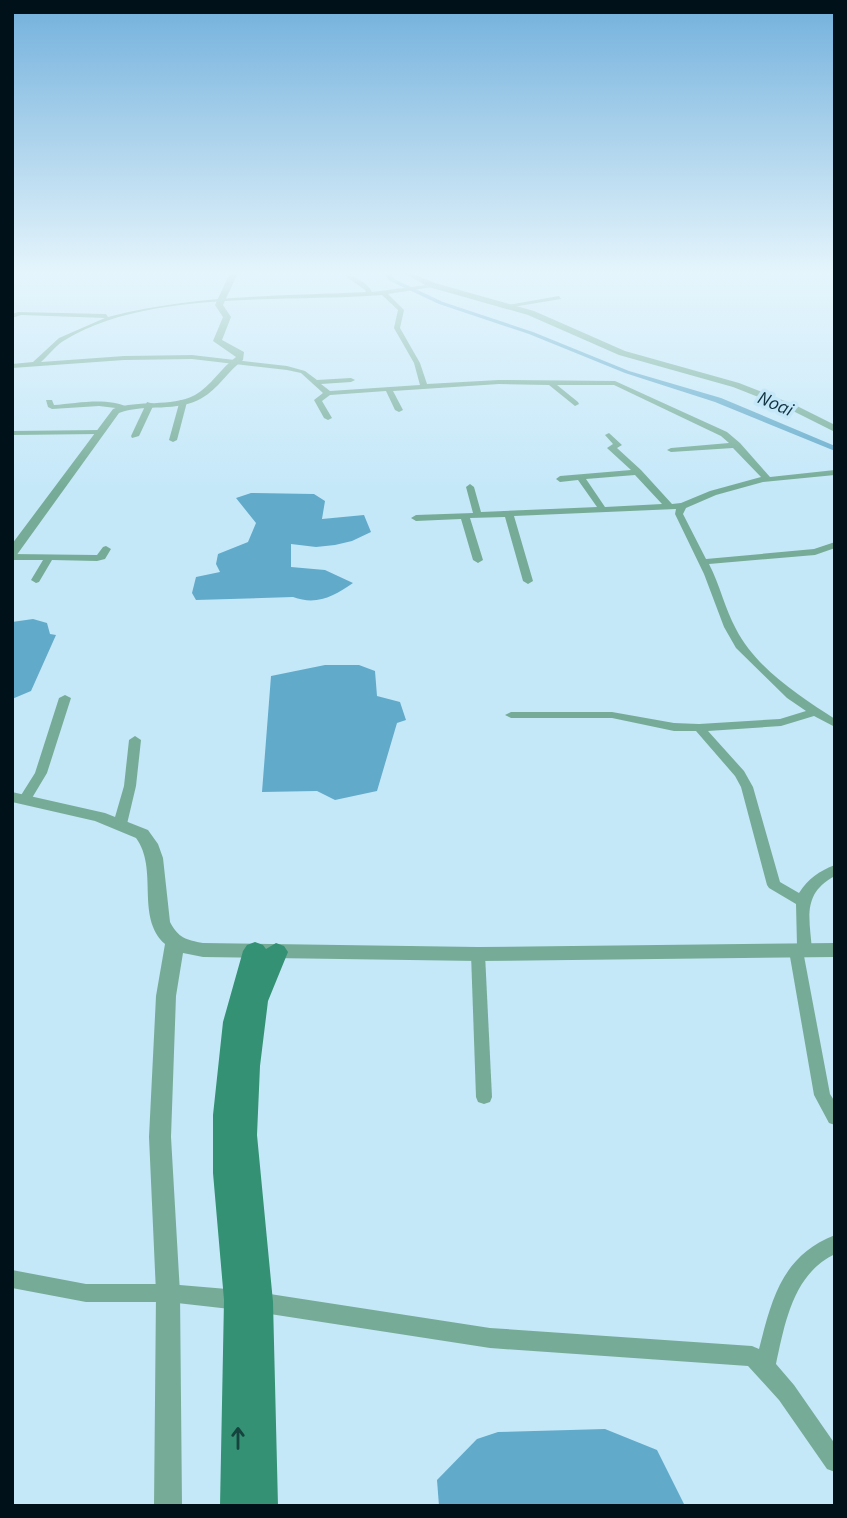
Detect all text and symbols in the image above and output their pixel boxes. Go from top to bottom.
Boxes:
water label: Noai [753,385,798,424]
one-way arrow [231,1426,245,1449]

